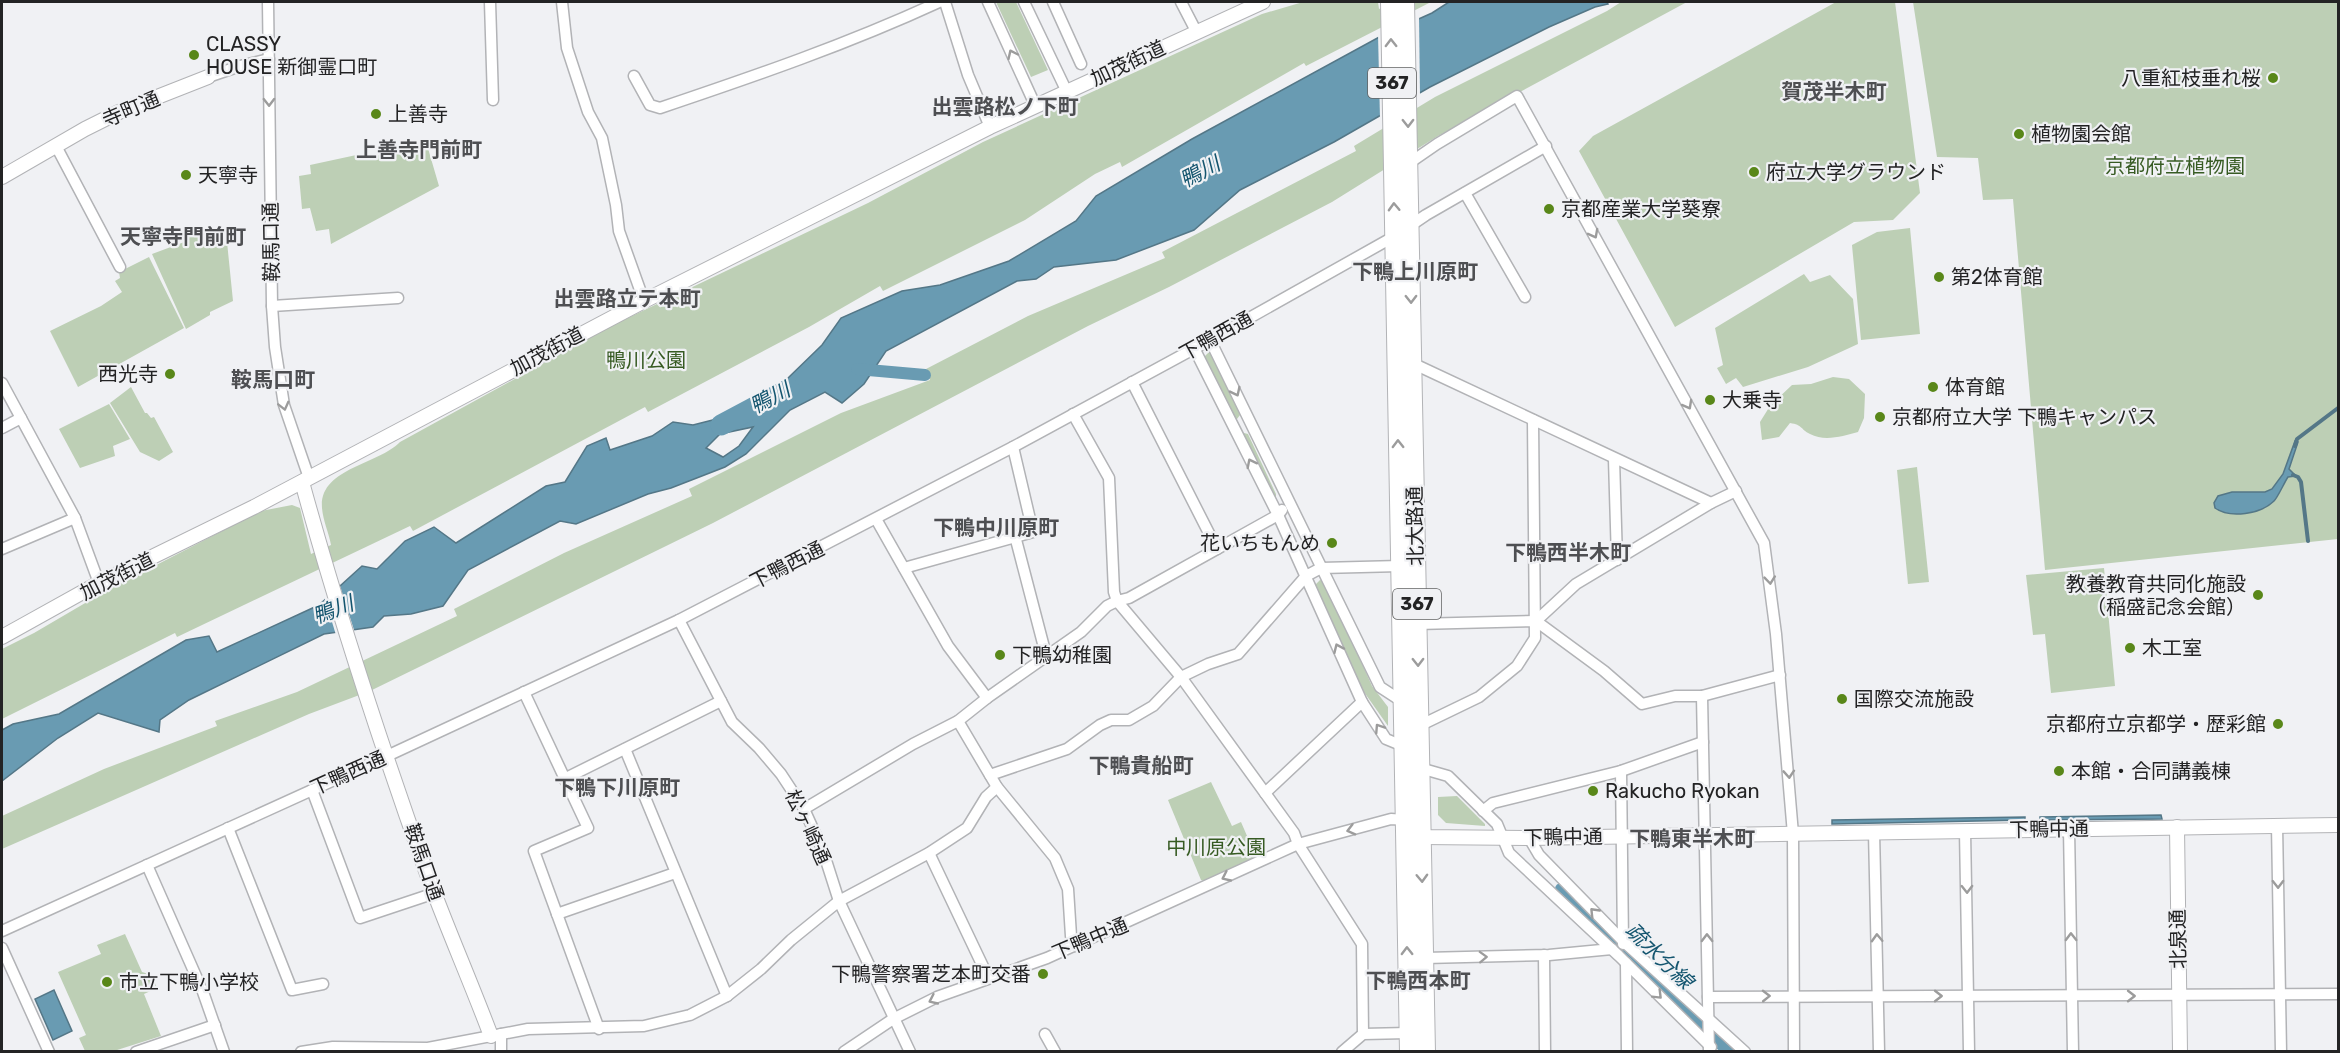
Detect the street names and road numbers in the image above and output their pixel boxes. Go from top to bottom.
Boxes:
street label: 加茂街道 [1087,35,1169,91]
road number: 367 [1368,68,1416,98]
street label: 寺町通 [99,86,163,132]
street label: 鞍馬口通 [258,202,284,282]
street label: 下鴨西通 [1175,306,1257,366]
street label: 加茂街道 [506,322,588,380]
street label: 北大路通 [1402,486,1428,566]
street label: 下鴨西通 [746,536,828,594]
street label: 加茂街道 [76,547,158,605]
road number: 367 [1393,589,1441,619]
street label: 下鴨西通 [307,746,389,800]
street label: 松ヶ崎通 [780,786,836,868]
street label: 下鴨中通 [2009,816,2089,842]
street label: 鞍馬口通 [400,820,448,904]
street label: 下鴨中通 [1523,824,1603,850]
street label: 北泉通 [2165,909,2191,969]
street label: 下鴨中通 [1048,912,1132,966]

